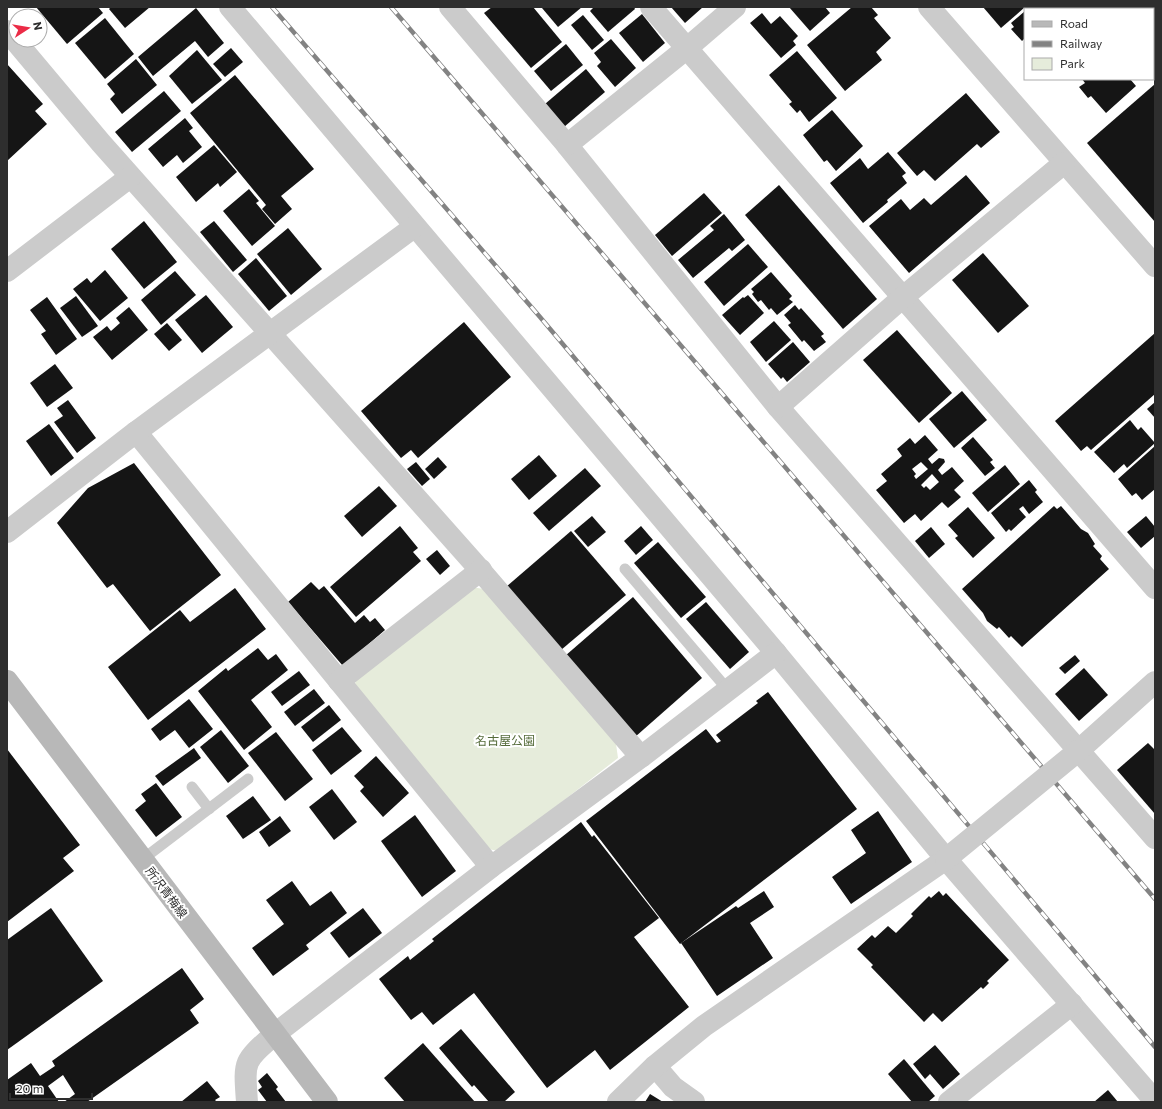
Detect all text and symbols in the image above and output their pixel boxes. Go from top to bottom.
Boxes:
north arrow [8,8,48,48]
legend [1024,8,1154,80]
text: Road [1060,16,1088,30]
text: N [31,20,45,31]
text: Railway [1060,36,1102,50]
text: Park [1060,56,1086,70]
park label: 名古屋公園 [475,733,535,747]
street label: 所沢青梅線 [143,864,191,920]
scale bar [10,1075,92,1101]
text: 20 m [16,1081,43,1095]

